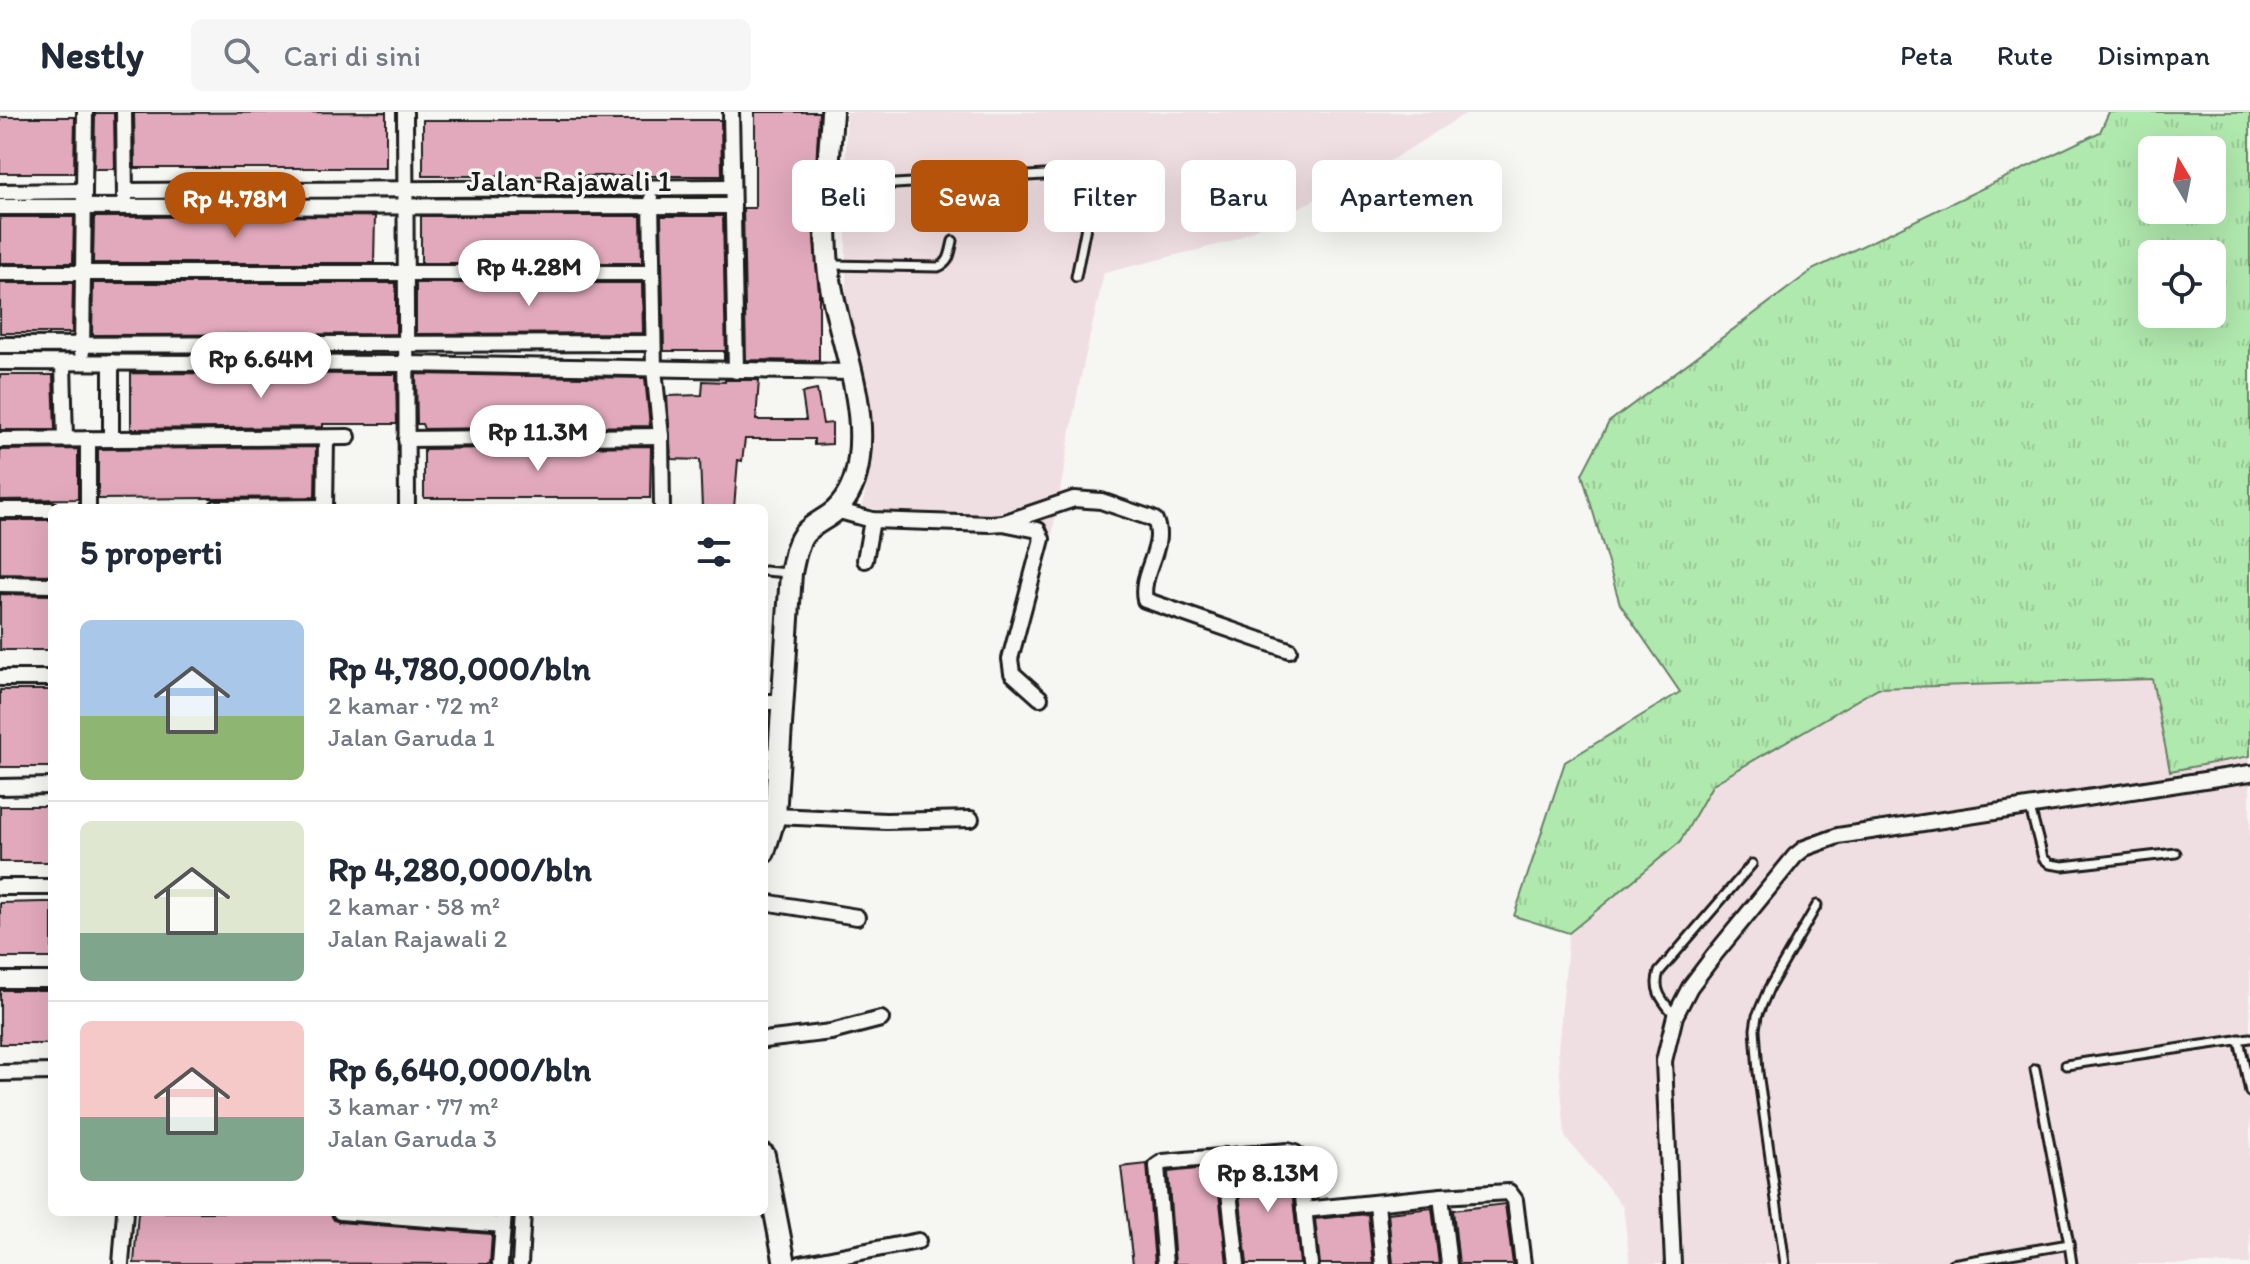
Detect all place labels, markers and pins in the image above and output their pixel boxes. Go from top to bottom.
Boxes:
pin: Rp 4.78M [152,172,318,240]
pin: Rp 4.28M [446,240,612,308]
pin: Rp 6.64M [178,332,344,400]
pin: Rp 11.3M [455,405,621,473]
pin: Rp 8.13M [1185,1146,1351,1214]

